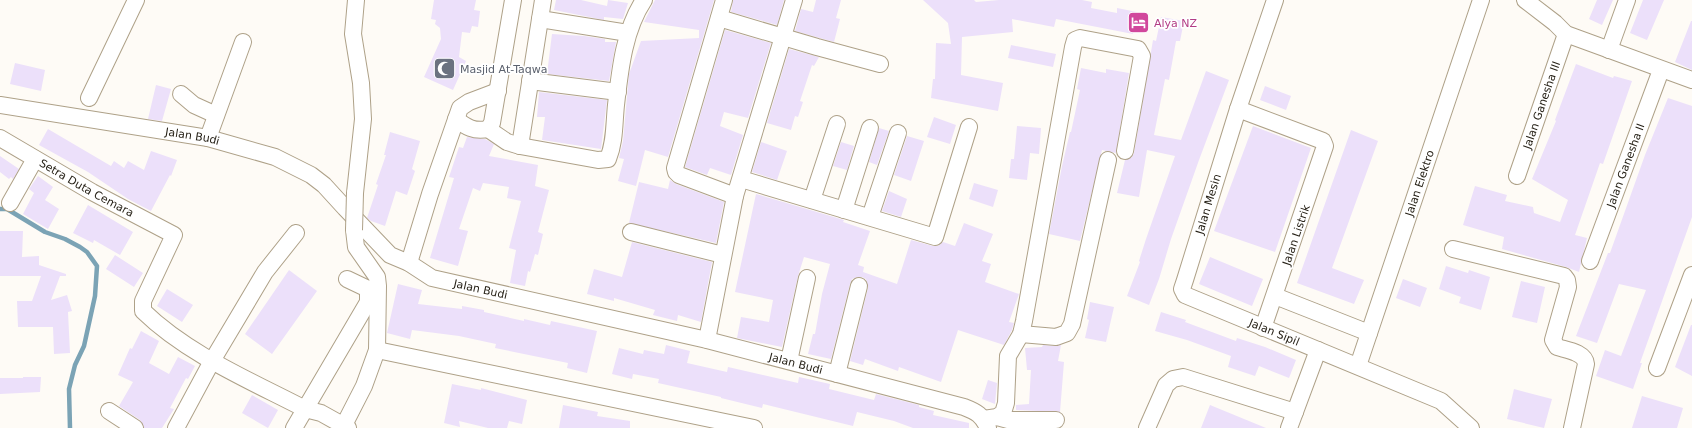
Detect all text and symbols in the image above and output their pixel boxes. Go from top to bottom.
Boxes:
hotel icon: Alya NZ [1125,10,1151,36]
place label: Alya NZ [1154,17,1198,30]
mosque icon: Masjid At-Taqwa [432,56,458,82]
street label: Jalan Ganesha III [1520,60,1563,152]
place label: Masjid At-Taqwa [460,63,548,76]
street label: Jalan Ganesha II [1604,122,1648,210]
street label: Jalan Budi [163,125,221,148]
street label: Jalan Elektro [1403,148,1437,219]
street label: Setra Duta Cemara [37,157,136,220]
street label: Jalan Mesin [1193,172,1224,237]
street label: Jalan Listrik [1280,202,1313,268]
street label: Jalan Budi [451,277,509,302]
street label: Jalan Sipil [1246,316,1301,349]
street label: Jalan Budi [767,350,824,377]

